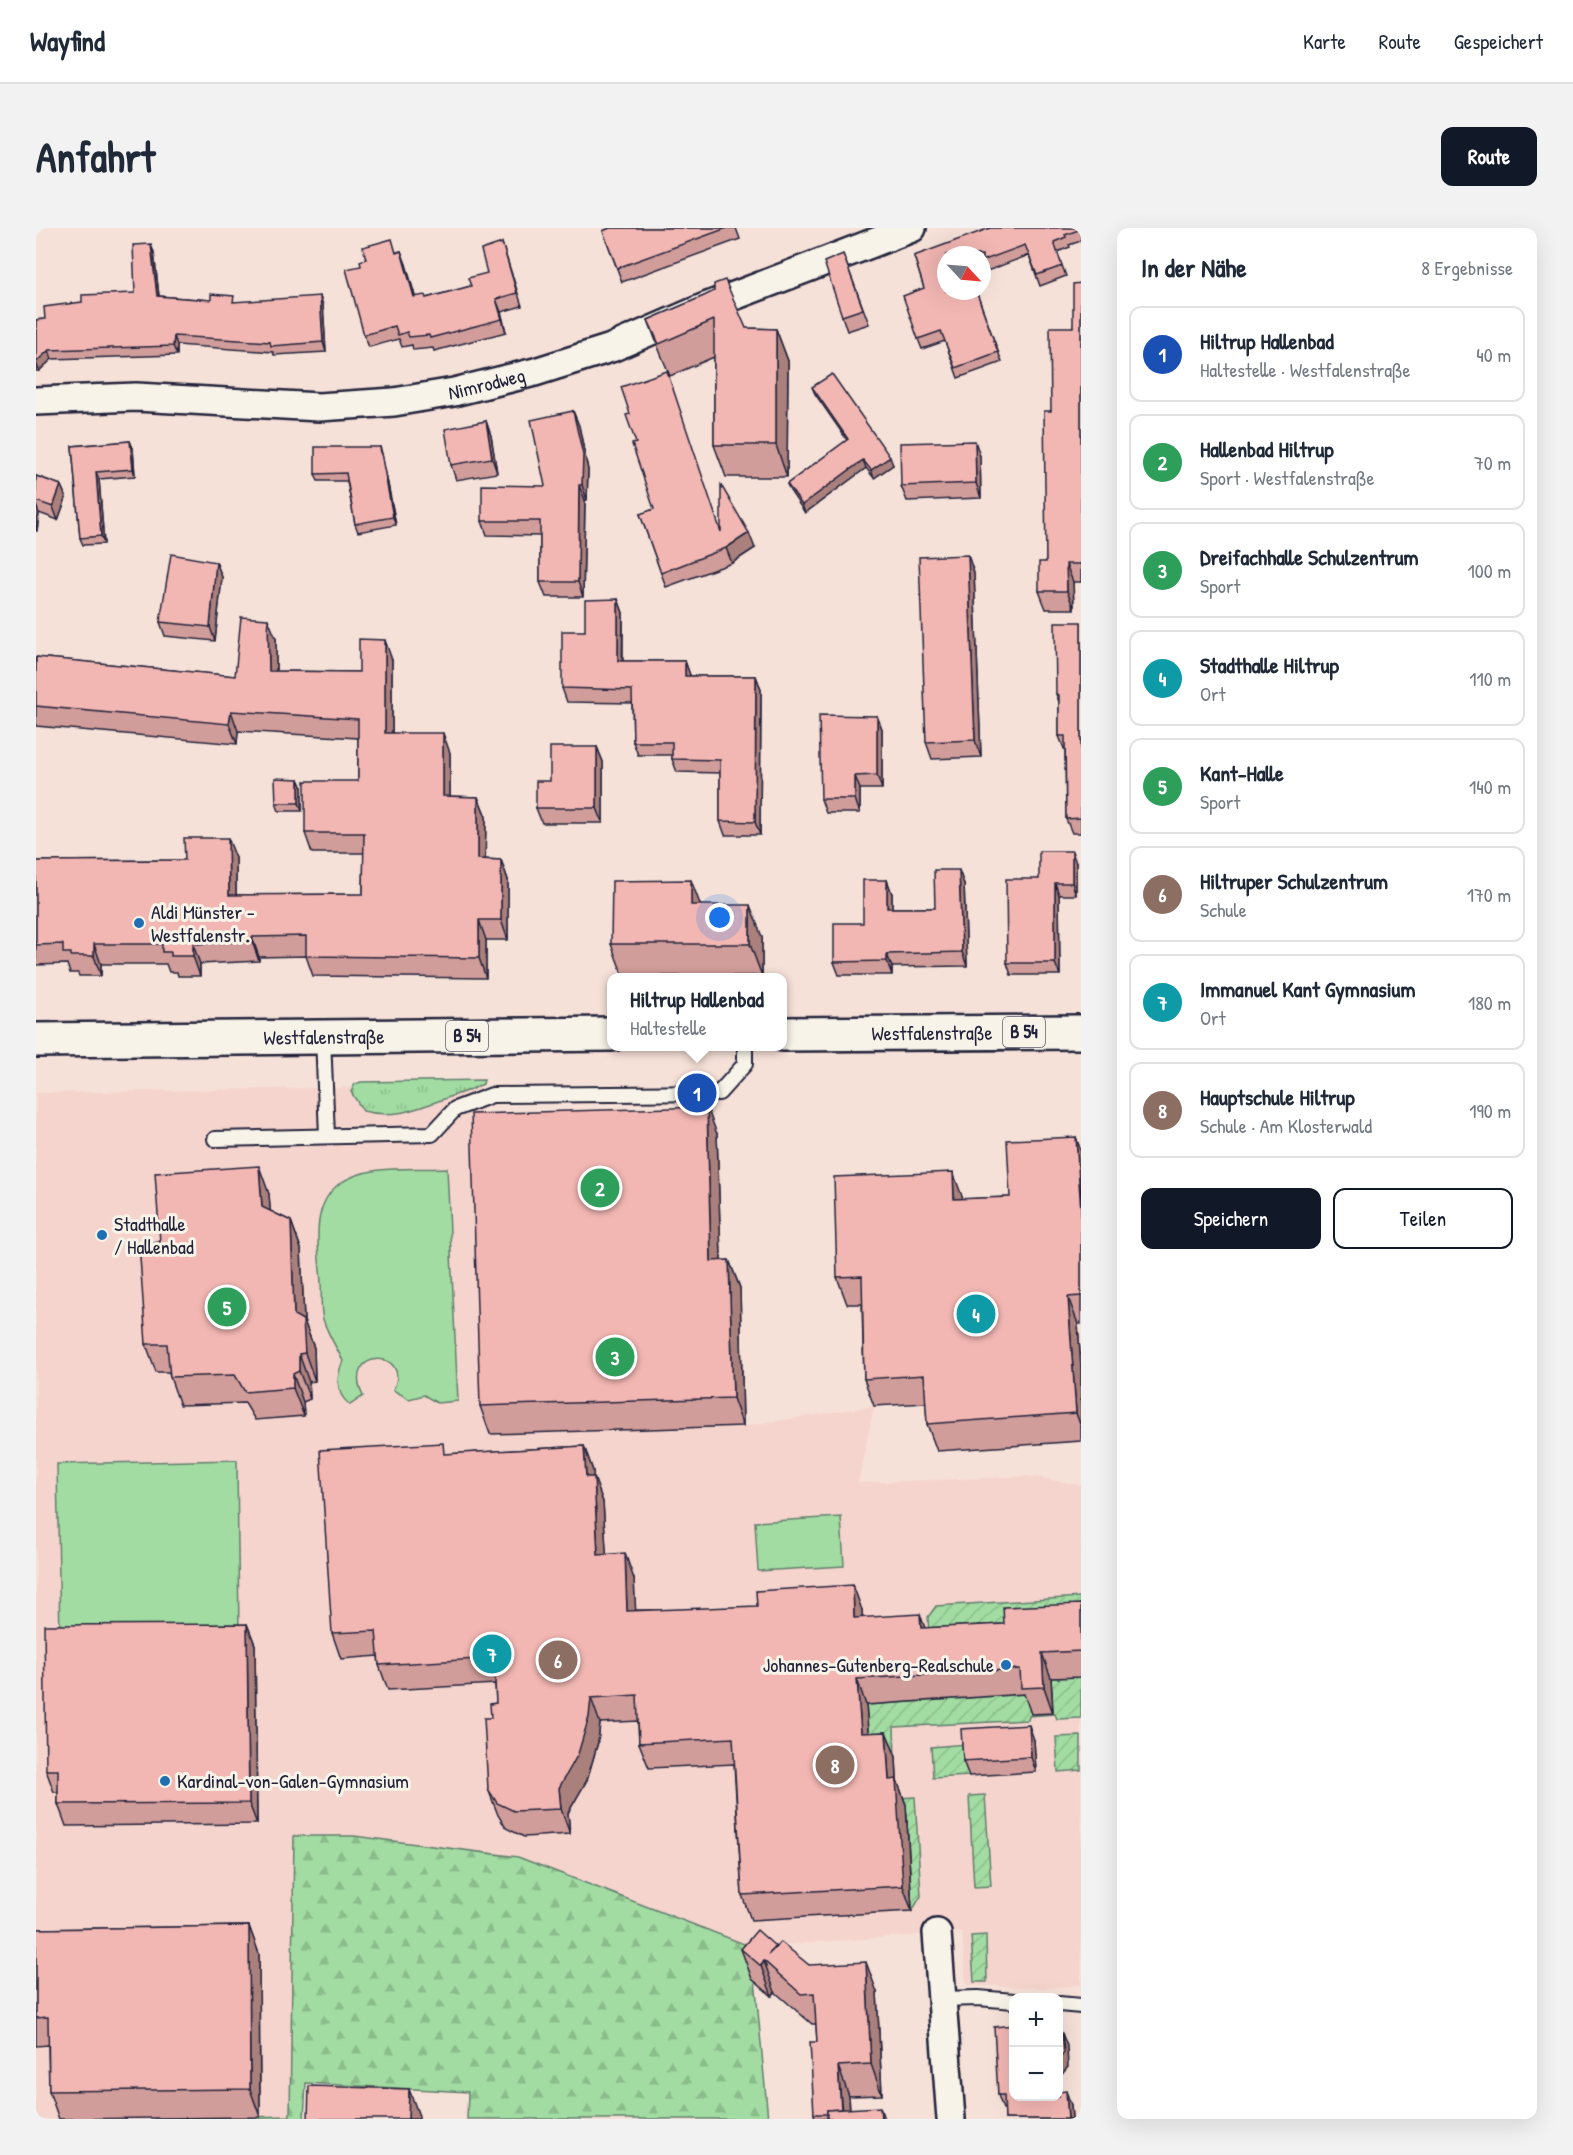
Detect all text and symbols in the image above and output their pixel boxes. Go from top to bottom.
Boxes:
text: Wayfind [30,22,105,60]
text: Karte [1303,27,1346,56]
text: Route [1379,27,1421,56]
text: Gespeichert [1454,27,1543,56]
button: Route [1441,127,1537,186]
text: Anfahrt [36,128,155,185]
north arrow [937,246,991,300]
text: In der Nähe [1141,250,1247,285]
text: 8 Ergebnisse [1421,254,1513,281]
text: Hiltrup Hallenbad [1200,326,1334,356]
text: 1 [1159,341,1166,368]
text: 40 m [1476,341,1511,368]
text: Haltestelle · Westfalenstraße [1200,356,1411,383]
street label: Nimrodweg [446,361,528,406]
text: Hallenbad Hiltrup [1200,434,1334,464]
text: 2 [1158,449,1167,476]
text: 70 m [1474,449,1511,476]
text: Sport · Westfalenstraße [1200,464,1374,491]
text: Dreifachhalle Schulzentrum [1200,542,1419,572]
text: 3 [1158,557,1167,584]
text: 100 m [1468,557,1511,584]
text: Sport [1200,572,1240,599]
text: Stadthalle Hiltrup [1200,650,1339,680]
text: 4 [1159,665,1166,692]
text: 110 m [1469,665,1511,692]
text: Ort [1200,680,1226,707]
text: Kant-Halle [1200,758,1284,788]
text: 5 [1158,773,1167,800]
text: 140 m [1469,773,1511,800]
text: Sport [1200,788,1240,815]
text: Hiltruper Schulzentrum [1200,866,1388,896]
text: 6 [1159,881,1166,908]
text: 170 m [1467,881,1511,908]
text: Schule [1200,896,1247,923]
place label: Aldi Münster - Westfalenstr. [151,898,255,948]
your location [705,903,734,932]
marker: Aldi Münster - Westfalenstr. [132,916,146,930]
popup [607,973,787,1051]
text: Immanuel Kant Gymnasium [1200,974,1415,1004]
text: Hiltrup Hallenbad [630,984,764,1014]
text: 7 [1158,989,1167,1016]
text: 180 m [1468,989,1511,1016]
text: Ort [1200,1004,1226,1031]
text: Haltestelle [630,1014,707,1041]
road number: B 54 [1003,1017,1045,1047]
street label: Westfalenstraße [871,1019,993,1046]
road number: B 54 [446,1021,488,1051]
street label: Westfalenstraße [263,1022,385,1051]
pin: 1 [678,1070,716,1116]
text: Hauptschule Hiltrup [1200,1082,1355,1112]
text: 8 [1158,1097,1167,1124]
text: 190 m [1469,1097,1511,1124]
text: Schule · Am Klosterwald [1200,1112,1372,1139]
pin: 2 [580,1166,620,1210]
button: Speichern [1141,1188,1321,1249]
button: Teilen [1333,1188,1513,1249]
place label: Stadthalle / Hallenbad [114,1210,194,1260]
marker: Stadthalle / Hallenbad [95,1228,109,1242]
pin: 5 [208,1284,246,1330]
pin: 4 [956,1292,996,1336]
pin: 3 [596,1334,634,1380]
pin: 7 [472,1632,512,1676]
pin: 6 [538,1638,578,1682]
place label: Johannes-Gutenberg-Realschule [763,1651,994,1678]
marker: Johannes-Gutenberg-Realschule [999,1658,1013,1672]
pin: 8 [816,1742,854,1788]
place label: Kardinal-von-Galen-Gymnasium [177,1767,409,1794]
marker: Kardinal-von-Galen-Gymnasium [158,1774,172,1788]
map controls [1009,1993,1063,2101]
button: + [1009,1993,1063,2047]
button: − [1009,2047,1063,2101]

